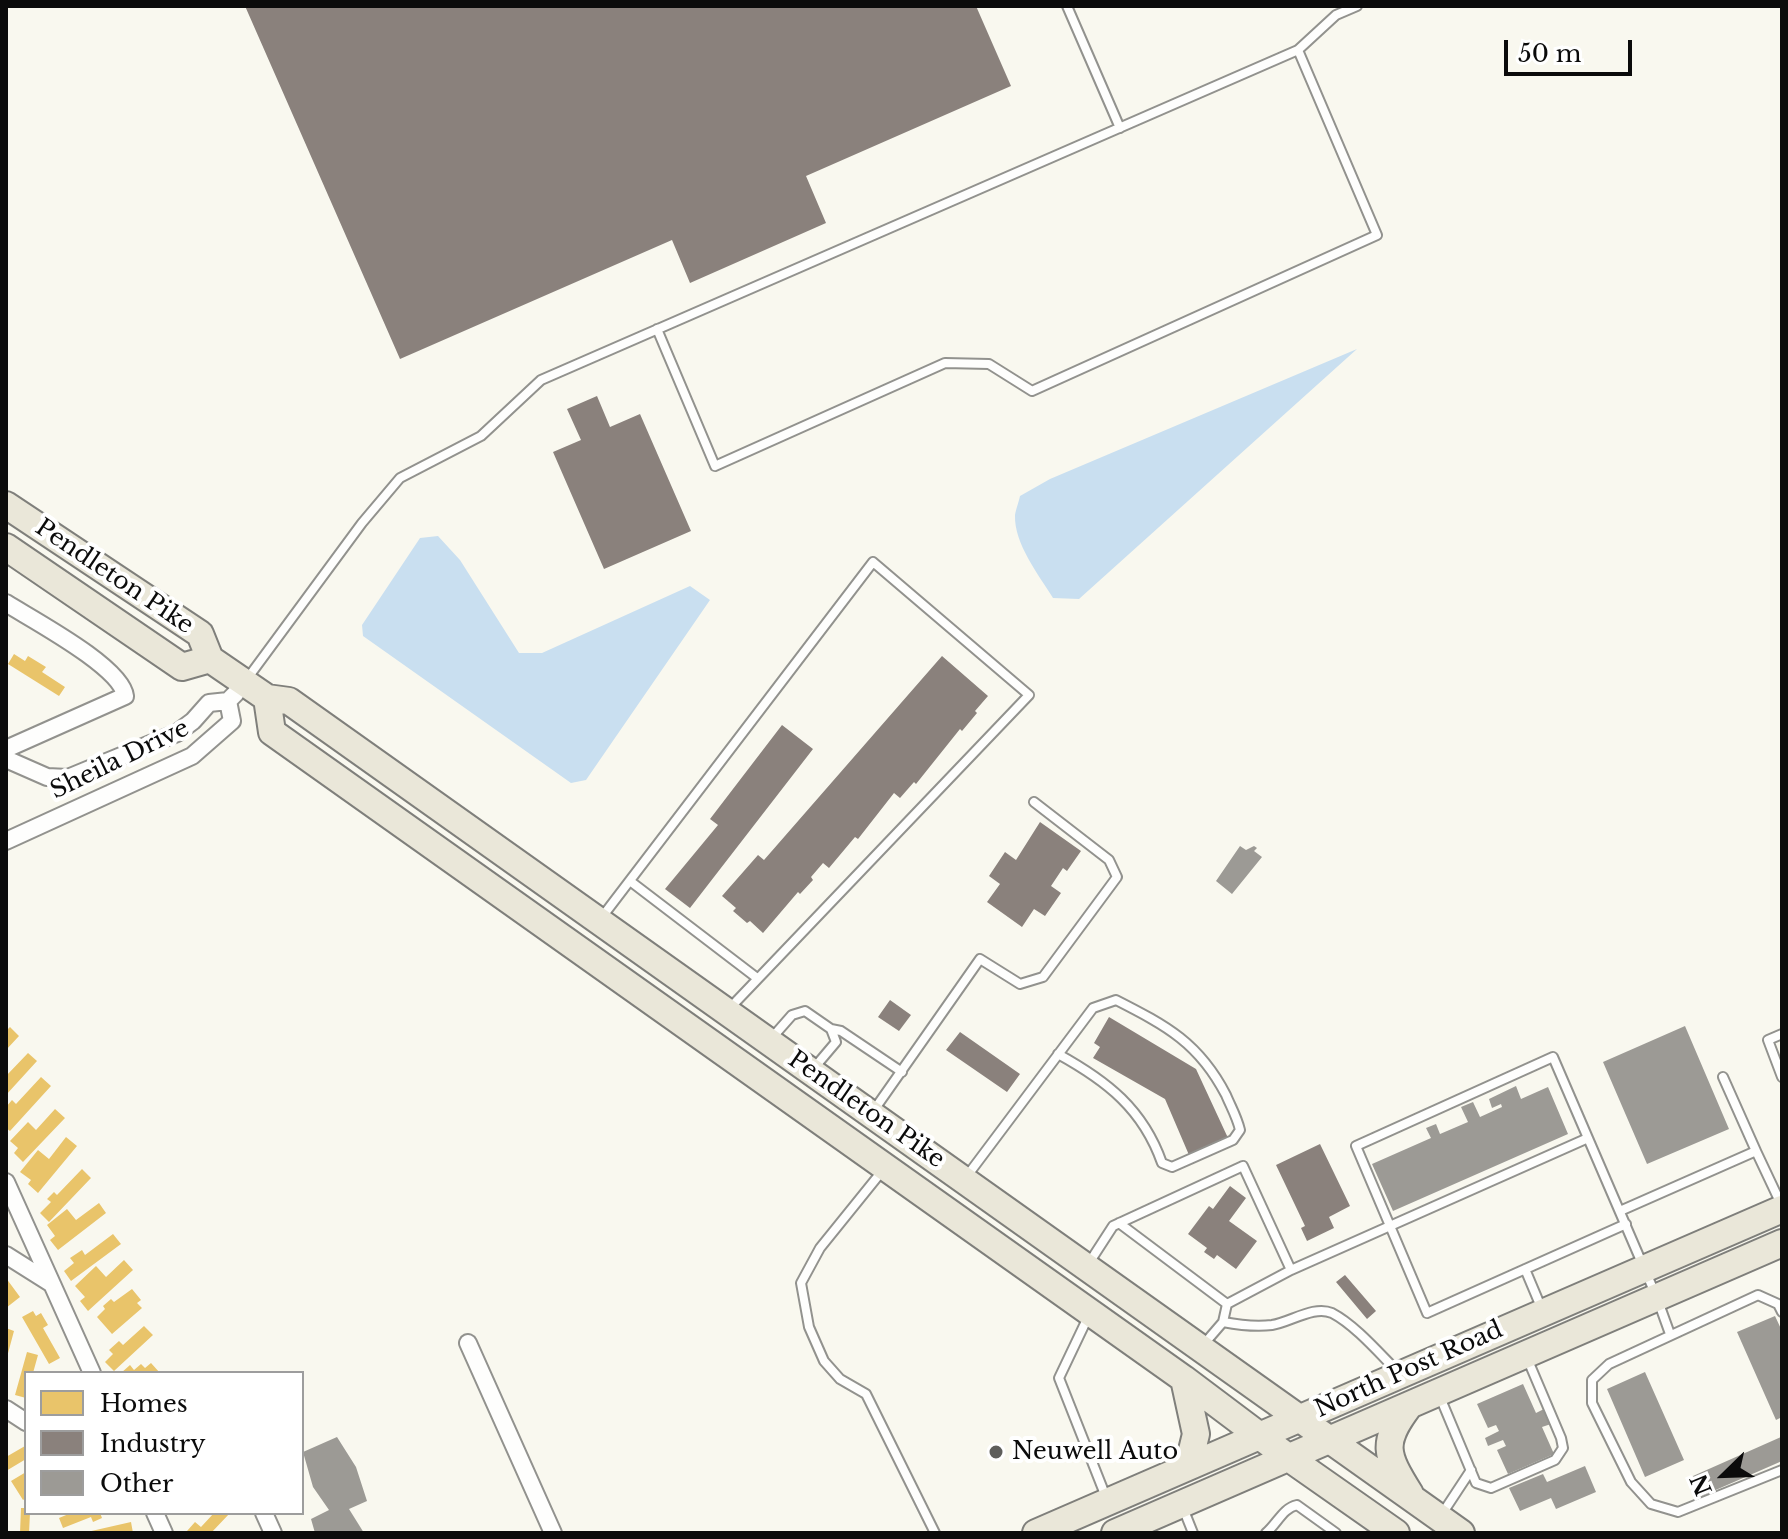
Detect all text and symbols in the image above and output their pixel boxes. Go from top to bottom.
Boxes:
scale bar [1508,24,1636,74]
text: 50 m [1518,39,1581,68]
street label: Pendleton Pike [30,514,198,640]
street label: Sheila Drive [46,714,194,806]
street label: Pendleton Pike [782,1045,950,1175]
street label: North Post Road [1311,1316,1507,1424]
legend [24,1371,304,1515]
text: Homes [100,1389,188,1418]
text: Industry [100,1429,206,1458]
north arrow [1684,1435,1764,1515]
place label: Neuwell Auto [1012,1438,1178,1466]
marker: Neuwell Auto [987,1443,1005,1461]
text: Other [100,1469,174,1498]
text: N [1685,1470,1718,1499]

